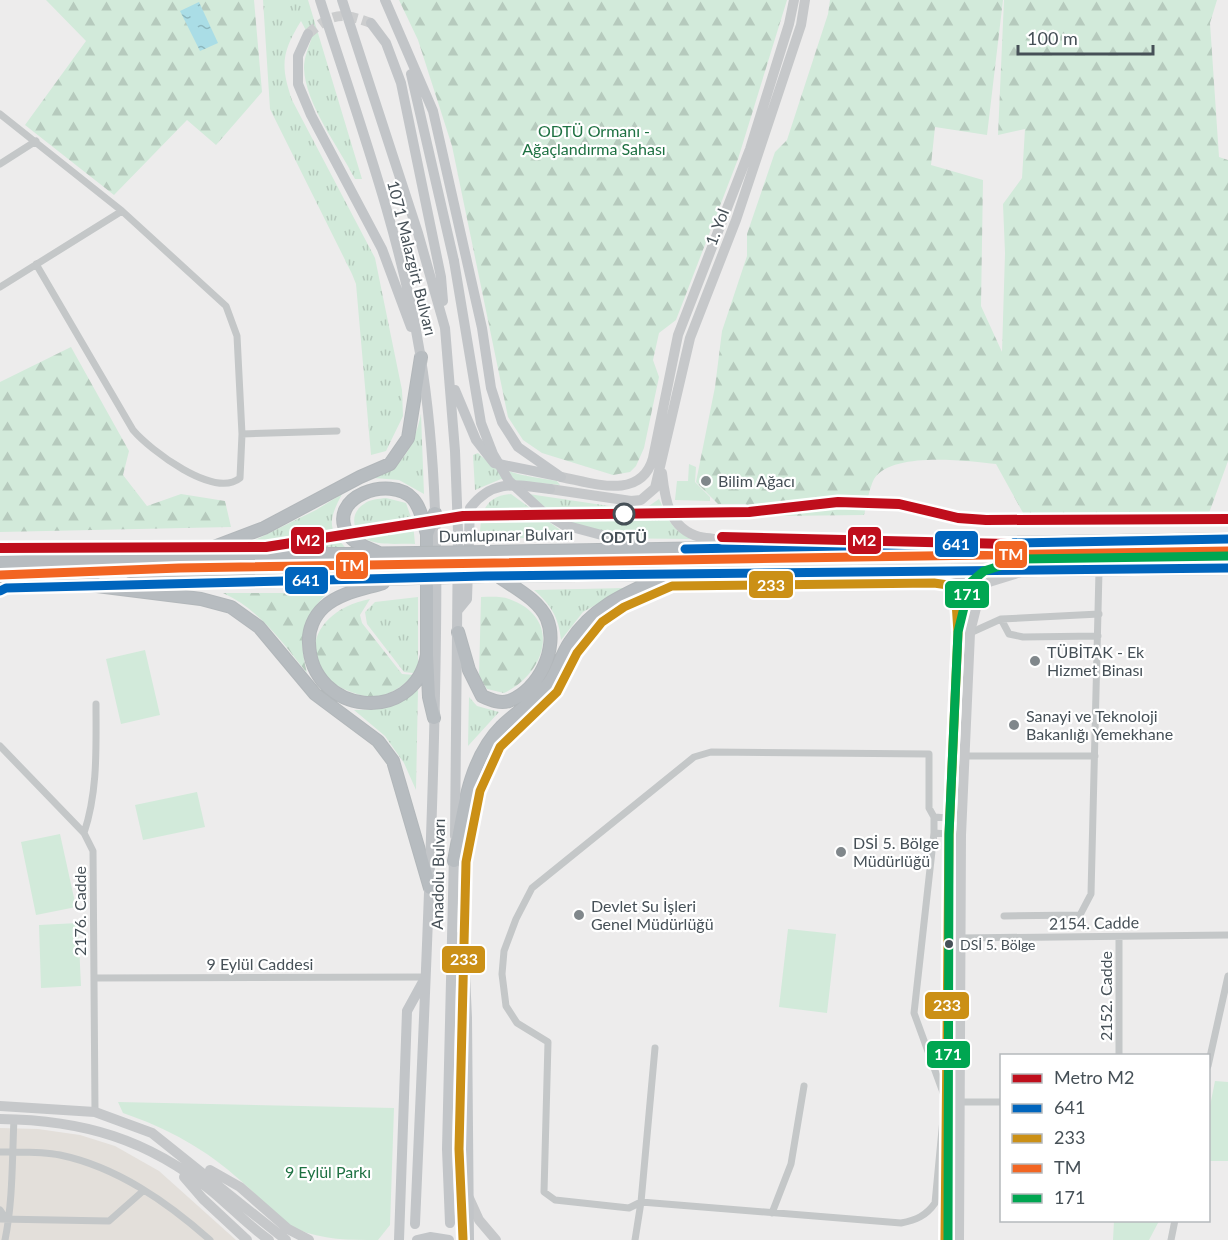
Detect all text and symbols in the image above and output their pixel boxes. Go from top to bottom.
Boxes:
scale bar [1018,18,1153,56]
text: 100 m [1027,27,1078,49]
park label: ODTÜ Ormanı - Ağaçlandırma Sahası [522,121,666,158]
street label: 1071 Malazgirt Bulvarı [384,178,441,337]
street label: 1. Yol [701,206,732,248]
place label: Bilim Ağacı [718,471,795,490]
marker: Bilim Ağacı [699,474,713,488]
marker: ODTÜ [613,503,635,525]
street label: Dumlupınar Bulvarı [438,524,573,545]
line badge: M2 [290,526,325,555]
line badge: M2 [847,526,882,555]
place label: ODTÜ [601,527,647,546]
text: M2 [296,530,320,549]
text: M2 [852,530,876,549]
line badge: 641 [934,530,979,558]
text: 641 [942,534,970,553]
line badge: TM [994,540,1028,569]
text: TM [999,544,1023,563]
line badge: TM [335,551,369,580]
text: TM [340,555,364,574]
line badge: 641 [284,566,329,595]
text: 641 [292,570,320,589]
line badge: 233 [748,570,794,599]
text: 233 [757,575,785,594]
line badge: 171 [944,580,990,609]
text: 171 [953,584,981,603]
place label: TÜBİTAK - Ek Hizmet Binası [1047,642,1145,679]
marker: TÜBİTAK - Ek Hizmet Binası [1028,654,1042,668]
place label: Sanayi ve Teknoloji Bakanlığı Yemekhane [1026,706,1173,743]
marker: Sanayi ve Teknoloji Bakanlığı Yemekhane [1007,718,1021,732]
street label: Anadolu Bulvarı [427,818,448,930]
place label: DSİ 5. Bölge Müdürlüğü [853,833,939,870]
marker: DSİ 5. Bölge Müdürlüğü [834,845,848,859]
street label: 2176. Cadde [70,866,89,956]
place label: Devlet Su İşleri Genel Müdürlüğü [591,896,714,933]
marker: Devlet Su İşleri Genel Müdürlüğü [572,908,586,922]
street label: 2154. Cadde [1049,912,1139,933]
place label: DSİ 5. Bölge [960,936,1036,953]
marker: DSİ 5. Bölge [943,938,955,950]
line badge: 233 [441,945,486,974]
text: 233 [450,949,478,968]
street label: 2152. Cadde [1096,951,1115,1041]
street label: 9 Eylül Caddesi [207,954,313,973]
line badge: 233 [924,991,970,1020]
text: 233 [933,995,961,1014]
line badge: 171 [926,1040,971,1069]
text: 171 [934,1044,962,1063]
legend [1000,1054,1210,1222]
text: Metro M2 [1054,1066,1134,1088]
text: 641 [1054,1096,1085,1118]
text: 233 [1054,1126,1085,1148]
text: TM [1054,1156,1081,1178]
park label: 9 Eylül Parkı [285,1162,371,1181]
text: 171 [1054,1186,1085,1208]

